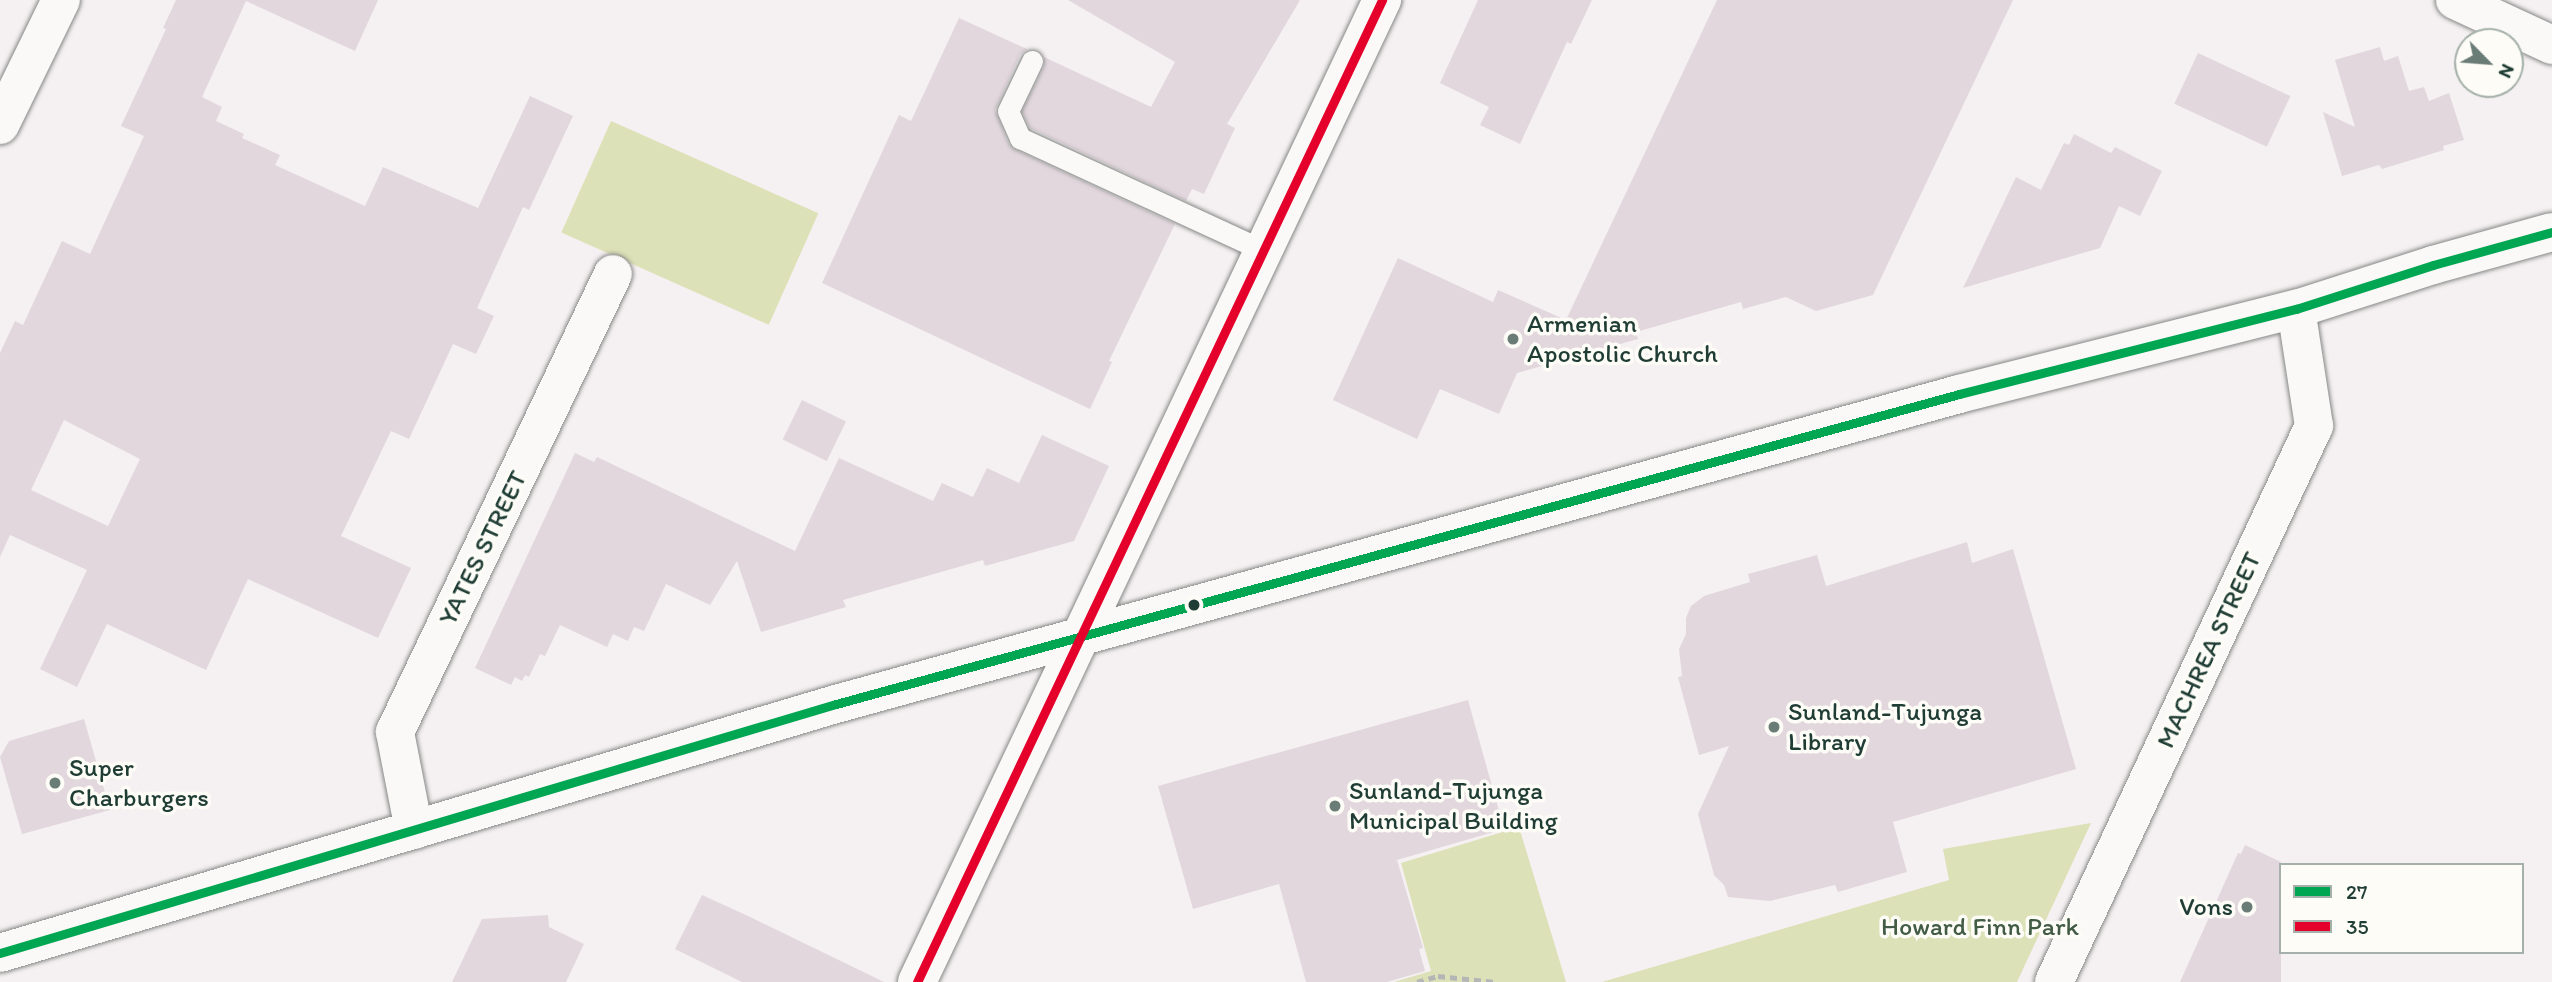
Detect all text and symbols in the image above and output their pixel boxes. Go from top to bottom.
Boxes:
north arrow [2454,28,2524,98]
text: N [2494,61,2520,82]
place label: Armenian Apostolic Church [1527,308,1718,370]
marker: Armenian Apostolic Church [1505,331,1521,347]
street label: YATES STREET [432,466,534,630]
street label: MACHREA STREET [2150,547,2268,753]
unlabelled marker [1187,598,1201,612]
place label: Sunland-Tujunga Library [1788,696,1982,758]
marker: Sunland-Tujunga Library [1766,719,1782,735]
place label: Super Charburgers [69,752,209,814]
marker: Super Charburgers [47,775,63,791]
place label: Sunland-Tujunga Municipal Building [1349,775,1558,836]
marker: Sunland-Tujunga Municipal Building [1327,798,1343,814]
legend [2279,863,2524,954]
text: 27 [2346,879,2367,904]
place label: Vons [2179,891,2233,923]
marker: Vons [2239,899,2255,915]
park label: Howard Finn Park [1881,911,2079,943]
text: 35 [2346,914,2368,939]

